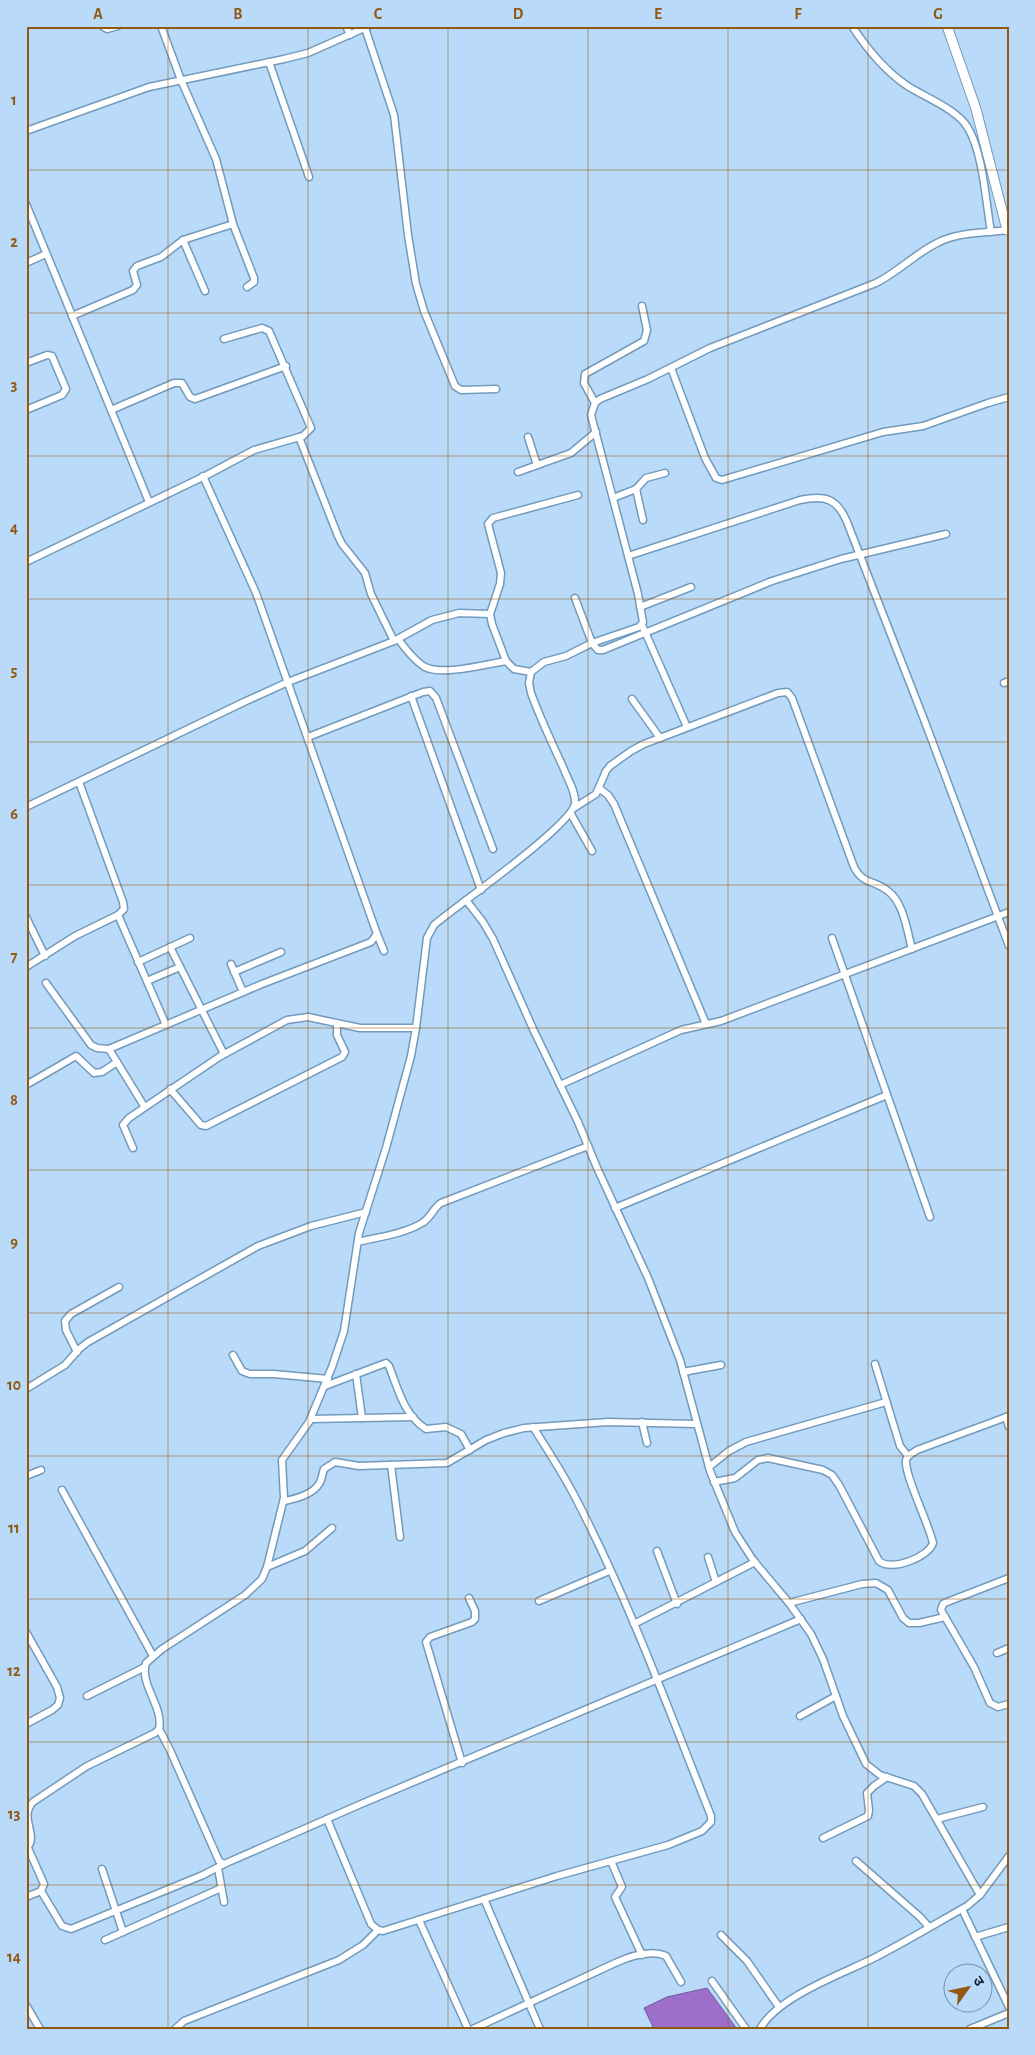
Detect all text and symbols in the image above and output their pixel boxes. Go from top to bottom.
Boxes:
text: A [93,6,103,22]
text: B [233,6,243,22]
text: C [374,6,383,22]
text: D [513,6,524,22]
text: E [654,6,662,22]
text: F [794,6,802,22]
text: G [933,6,943,22]
text: 1 [11,92,17,108]
text: 2 [10,234,18,250]
text: 3 [11,377,18,393]
text: 4 [10,520,18,536]
text: 5 [11,663,18,679]
text: 6 [10,806,18,822]
text: 7 [11,949,18,965]
text: 8 [10,1092,18,1108]
text: 9 [10,1234,18,1250]
text: 10 [7,1377,21,1393]
text: 11 [8,1520,20,1536]
text: 12 [7,1663,21,1679]
text: 13 [8,1806,20,1822]
text: 14 [7,1949,21,1965]
north arrow [942,1962,992,2012]
text: उ [970,1974,987,1989]

